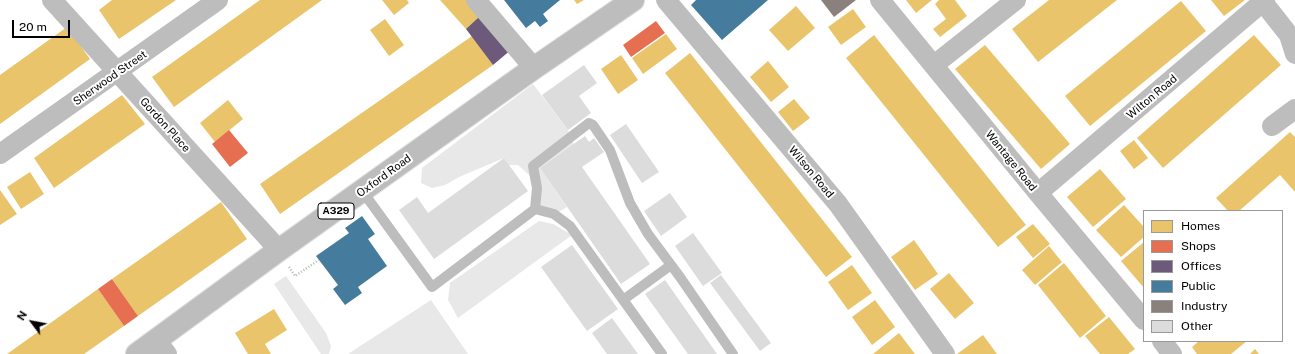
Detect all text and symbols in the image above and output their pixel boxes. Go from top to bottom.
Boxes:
scale bar [14,12,72,38]
text: 20 m [19,20,47,34]
street label: Sherwood Street [71,48,149,108]
street label: Wilton Road [1124,72,1180,122]
street label: Gordon Place [137,95,193,155]
street label: Wantage Road [983,128,1039,194]
street label: Wilson Road [786,144,836,200]
street label: Oxford Road [354,152,414,200]
road number: A329 [318,203,354,219]
legend [1143,210,1283,342]
text: Homes [1181,219,1220,233]
text: Shops [1181,239,1216,253]
text: Offices [1181,259,1221,273]
text: Public [1181,279,1216,293]
text: Industry [1181,299,1227,313]
north arrow [12,302,52,342]
text: N [14,309,29,322]
text: Other [1181,319,1213,333]

